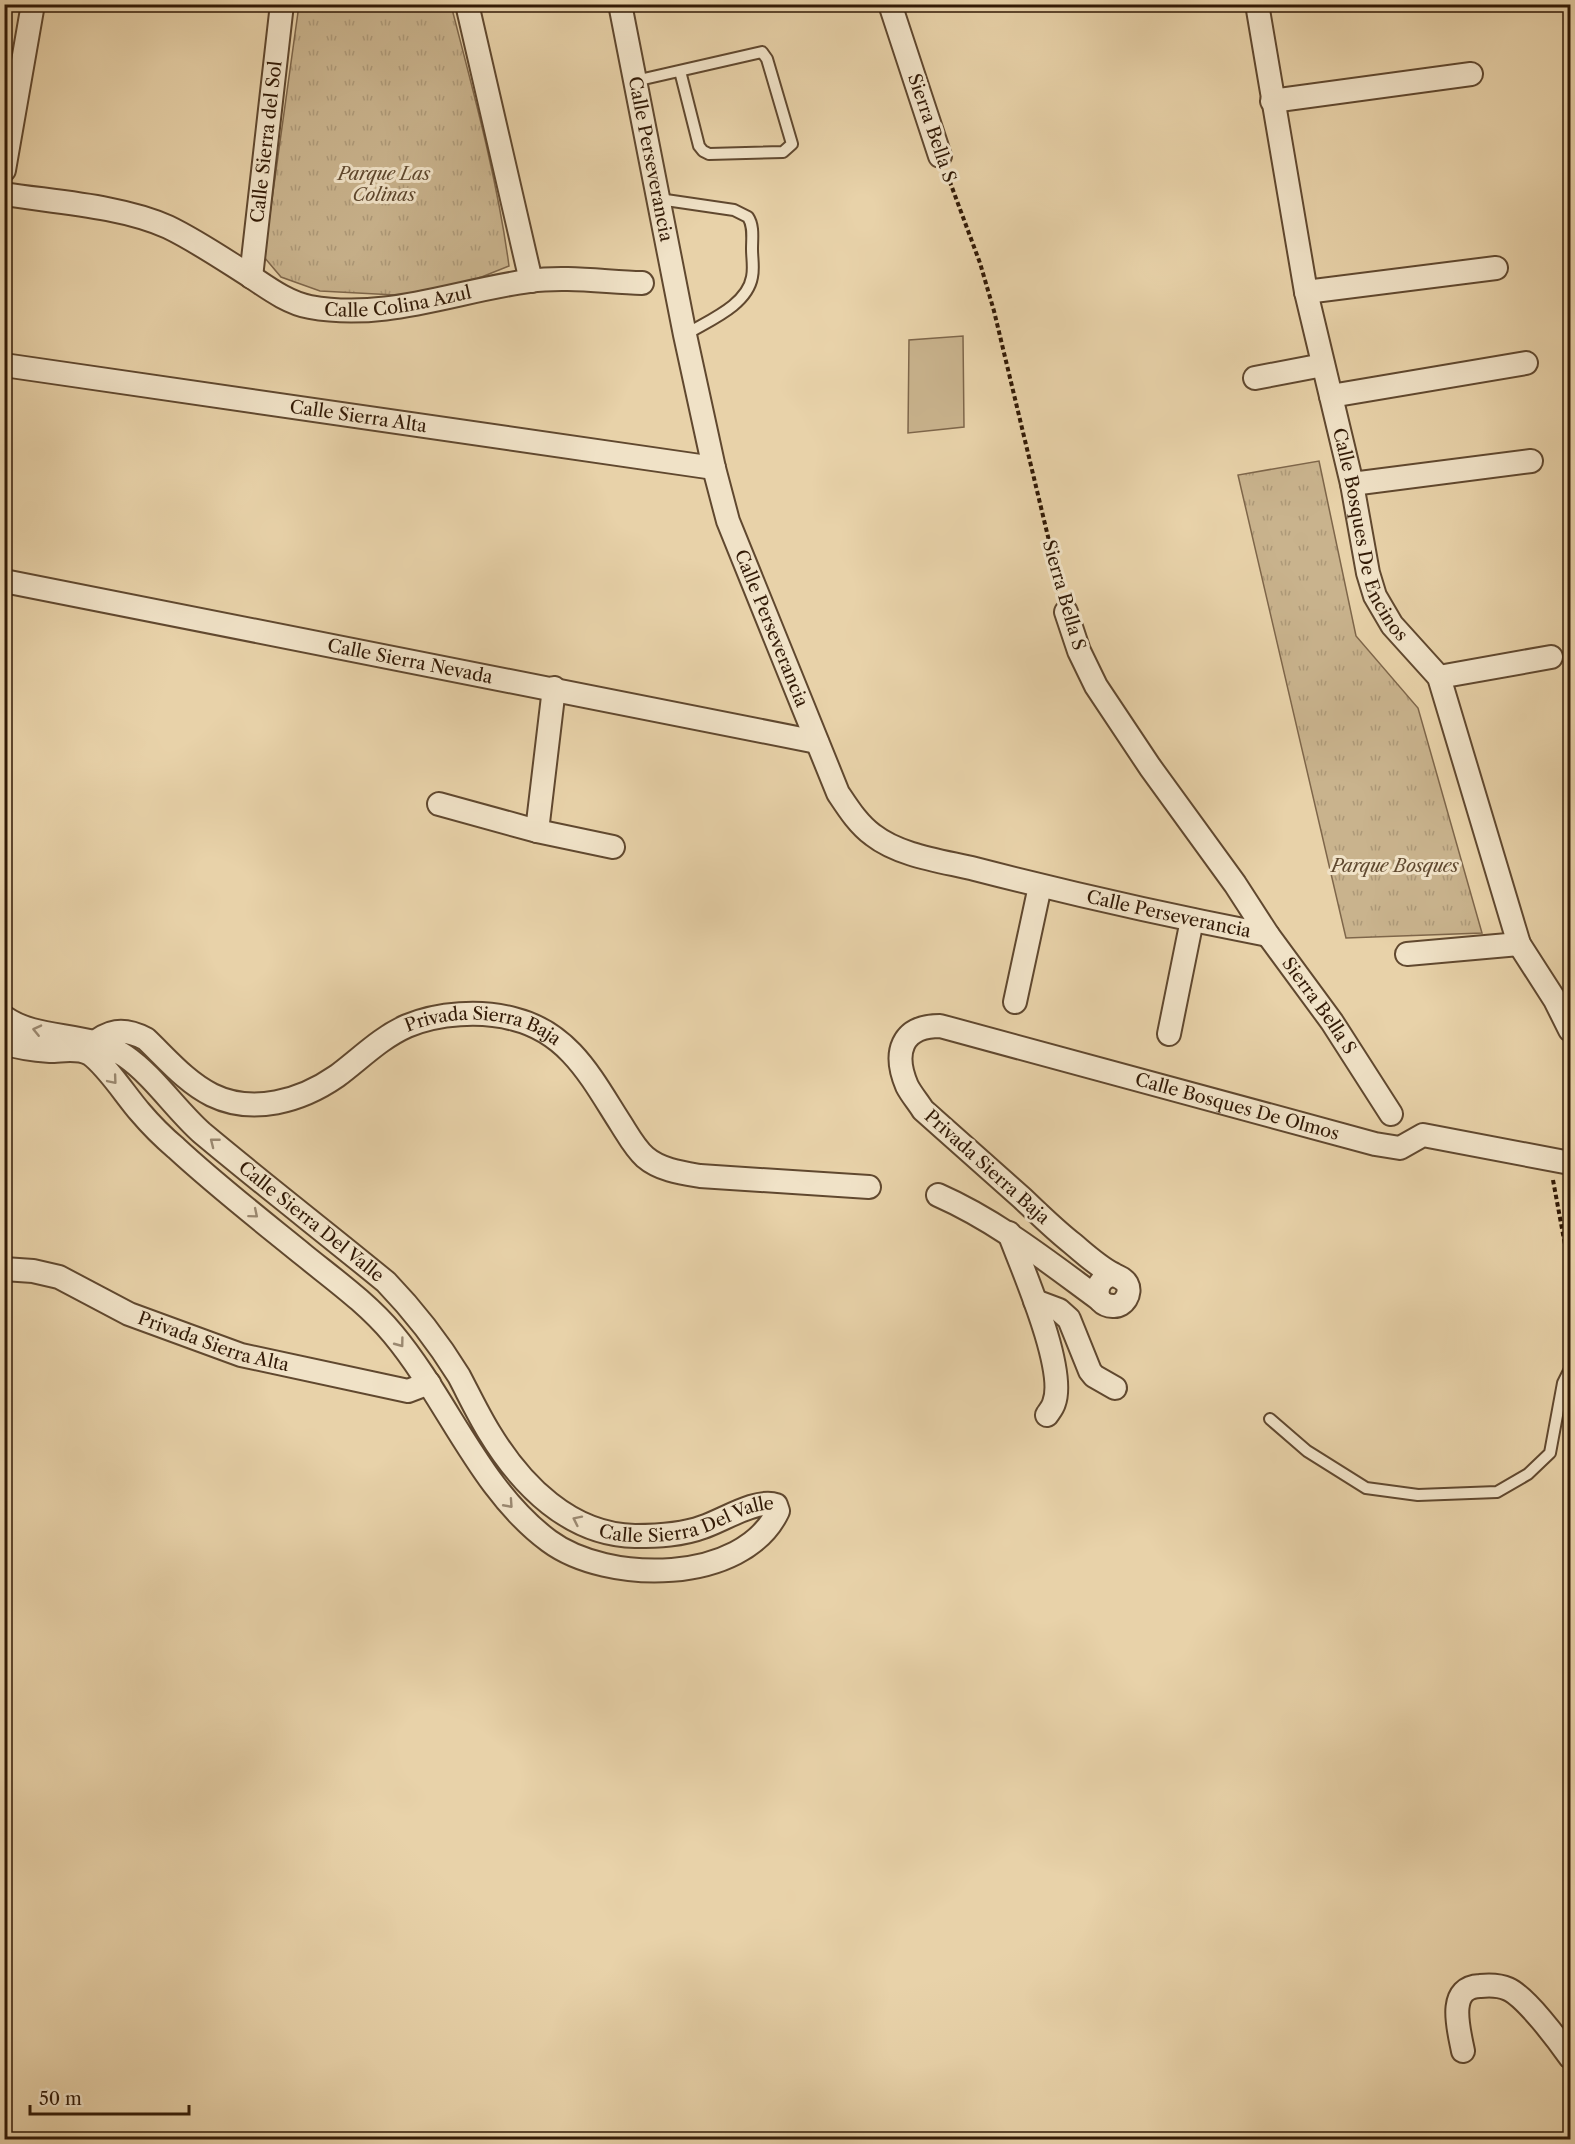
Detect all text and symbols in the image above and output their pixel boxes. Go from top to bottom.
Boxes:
street label: Calle Sierra del Sol [246,60,286,224]
street label: Sierra Bella S [903,71,961,185]
street label: Calle Perseverancia [623,75,677,244]
park label: Parque Las Colinas [336,163,430,206]
street label: Calle Colina Azul [323,281,473,322]
street label: Calle Sierra Alta [288,396,429,437]
street label: Calle Bosques De Encinos [1328,426,1412,646]
street label: Sierra Bella S [1038,537,1090,653]
street label: Calle Perseverancia [730,546,813,711]
street label: Calle Sierra Nevada [326,634,495,689]
park label: Parque Bosques [1329,855,1459,877]
street label: Calle Perseverancia [1084,886,1253,943]
street label: Sierra Bella S [1277,953,1361,1058]
street label: Privada Sierra Baja [402,1003,566,1050]
one-way arrow [32,1025,42,1038]
street label: Calle Bosques De Olmos [1133,1068,1342,1145]
one-way arrow [106,1073,117,1084]
street label: Privada Sierra Baja [920,1105,1054,1229]
one-way arrow [210,1138,221,1149]
street label: Calle Sierra Del Valle [234,1157,388,1287]
one-way arrow [247,1207,258,1218]
street label: Privada Sierra Alta [135,1307,291,1376]
one-way arrow [392,1336,403,1347]
street label: Calle Sierra Del Valle [597,1493,774,1547]
one-way arrow [502,1497,513,1508]
one-way arrow [572,1516,583,1528]
scale bar [30,2078,189,2116]
text: 50 m [39,2088,82,2110]

